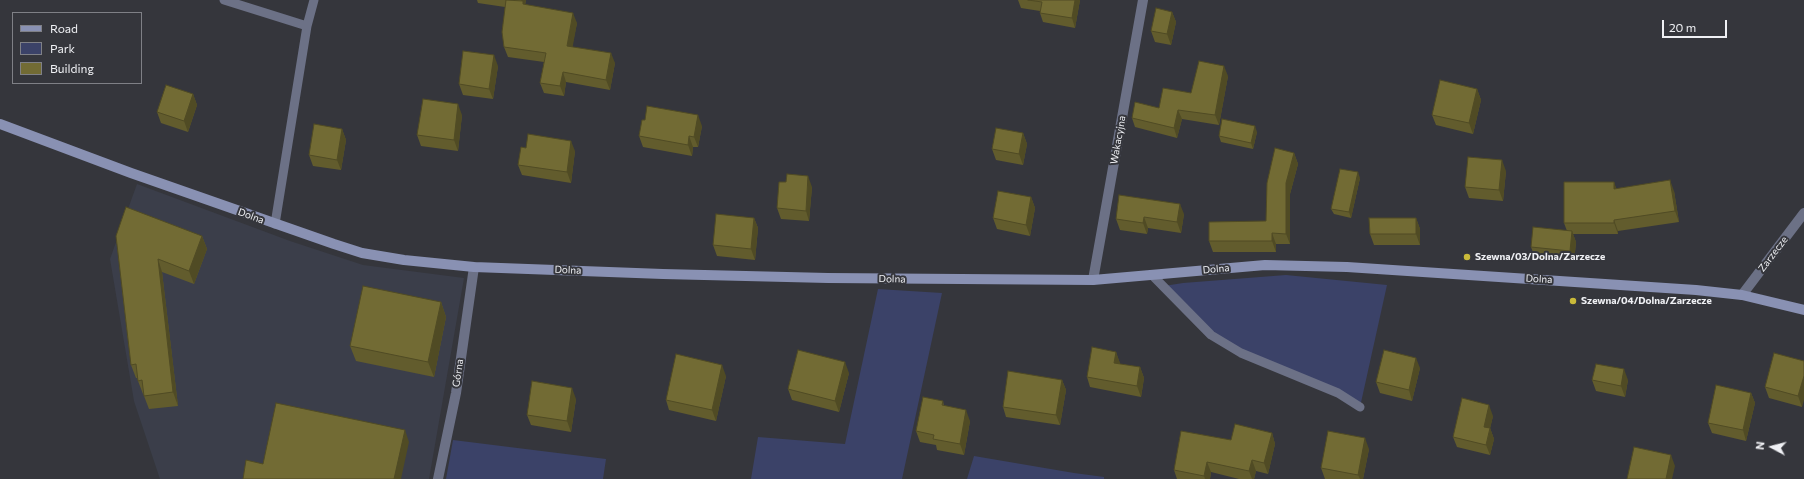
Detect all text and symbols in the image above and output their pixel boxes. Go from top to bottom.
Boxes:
legend [12,12,142,84]
scale bar [1664,12,1729,38]
text: 20 m [1669,20,1696,34]
text: Road [50,21,78,35]
text: Park [50,41,75,55]
text: Building [50,61,94,75]
street label: Wakacyjna [1108,115,1128,165]
street label: Dolna [236,206,266,226]
street label: Zarzecze [1756,234,1790,274]
place label: Szewna/03/Dolna/Zarzecze [1475,251,1605,263]
marker: Szewna/03/Dolna/Zarzecze [1462,252,1472,262]
street label: Dolna [1202,262,1230,276]
street label: Dolna [554,264,582,276]
street label: Dolna [1525,272,1553,286]
street label: Dolna [878,273,906,285]
place label: Szewna/04/Dolna/Zarzecze [1581,295,1712,307]
marker: Szewna/04/Dolna/Zarzecze [1568,296,1578,306]
street label: Górna [450,358,466,388]
north arrow [1752,427,1792,467]
text: N [1753,441,1767,450]

